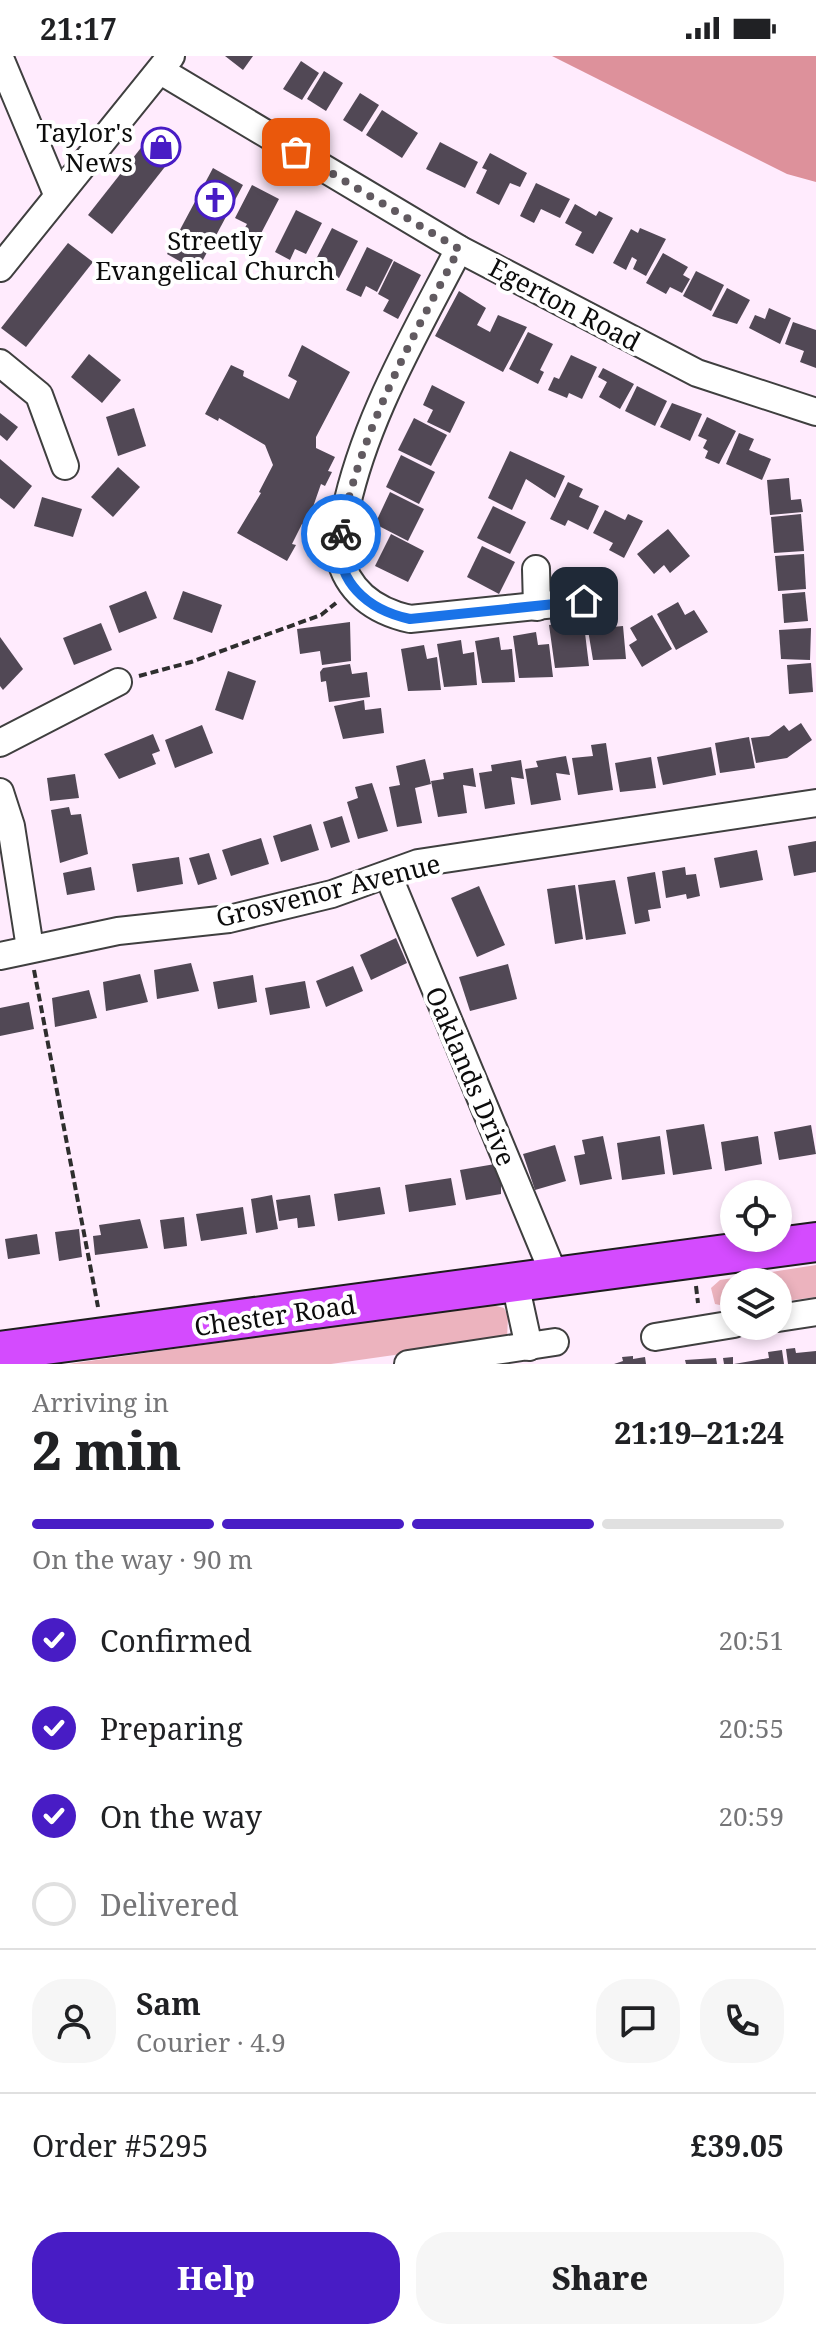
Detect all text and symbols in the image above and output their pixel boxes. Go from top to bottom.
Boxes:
text: 21:17 [40,8,117,49]
place label: Taylor's News [36,114,133,180]
pin [262,118,330,186]
shop icon: Taylor's News [140,126,182,168]
icon: bag [274,130,318,174]
church icon: Streetly Evangelical Church [194,179,236,221]
place label: Streetly Evangelical Church [95,222,335,288]
street label: Egerton Road [483,249,647,359]
courier [301,494,381,574]
icon: bike [319,512,363,556]
pin [550,567,618,635]
icon: home [562,579,606,623]
street label: Grosvenor Avenue [212,845,444,935]
street label: Oaklands Drive [417,981,525,1171]
map controls [720,1180,792,1340]
button: locate [720,1180,792,1252]
button: layers [720,1268,792,1340]
street label: Chester Road [192,1286,358,1344]
text: Arriving in [32,1384,169,1420]
text: 21:19–21:24 [614,1412,784,1453]
text: 2 min [32,1414,181,1485]
text: On the way · 90 m [32,1541,253,1577]
icon: check [32,1618,76,1662]
text: Confirmed [100,1620,252,1661]
text: 20:51 [718,1622,784,1658]
icon: check [32,1706,76,1750]
text: Preparing [100,1708,243,1749]
text: 20:55 [718,1710,784,1746]
icon: check [32,1794,76,1838]
text: On the way [100,1796,262,1837]
text: 20:59 [718,1798,784,1834]
text: Delivered [100,1884,239,1925]
button: person [32,1979,116,2063]
button: chat [596,1979,680,2063]
button: phone [700,1979,784,2063]
text: Sam [136,1983,201,2024]
text: Courier · 4.9 [136,2024,286,2060]
text: Order #5295 [32,2125,209,2166]
text: £39.05 [691,2125,784,2166]
button: Help [32,2232,400,2324]
button: Share [416,2232,784,2324]

